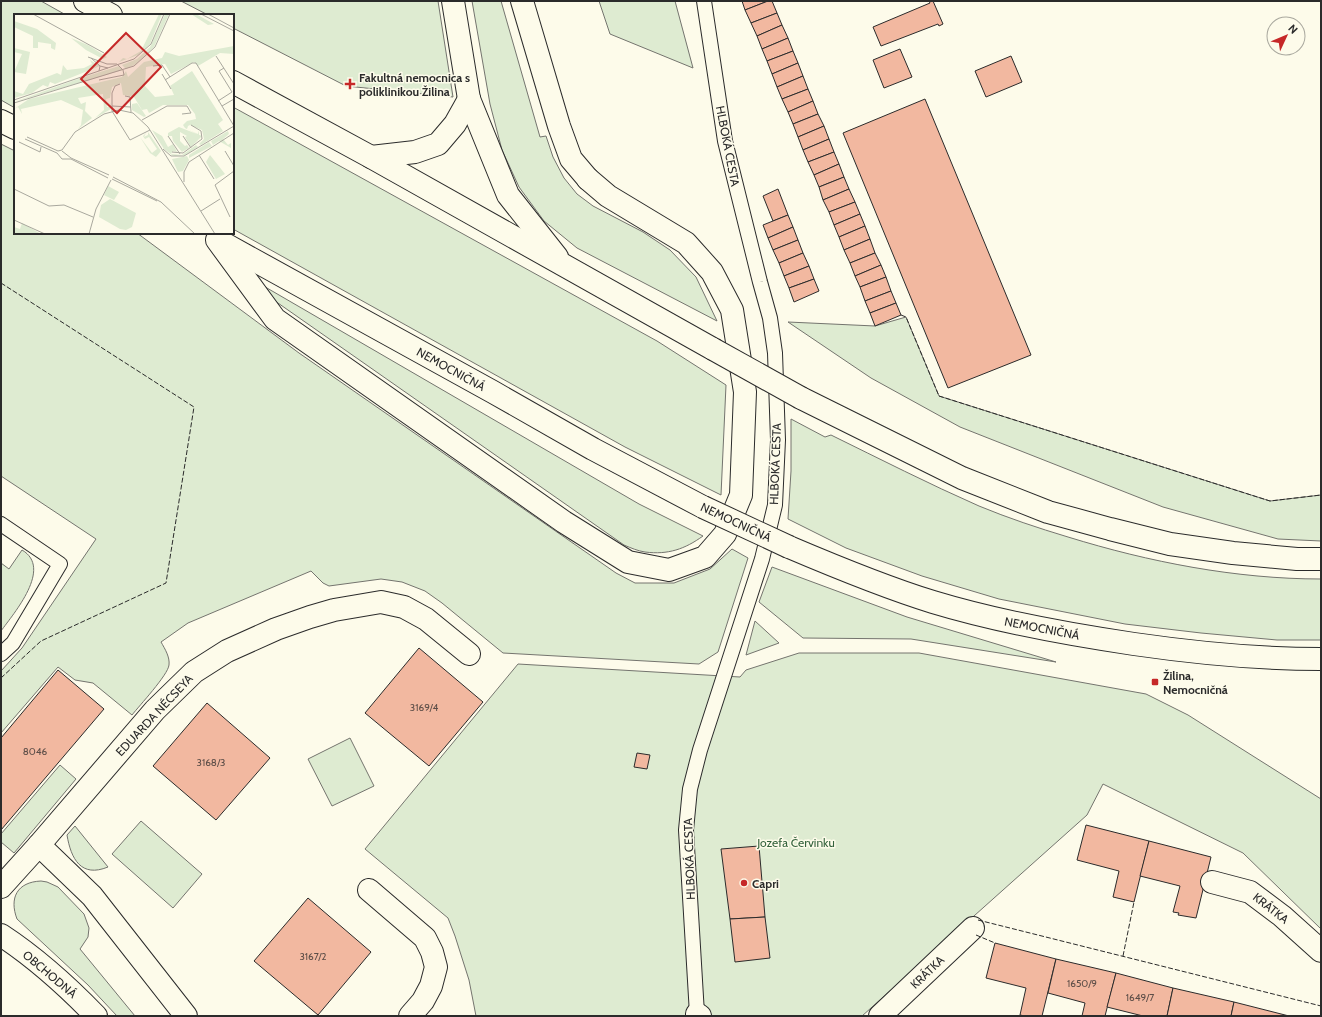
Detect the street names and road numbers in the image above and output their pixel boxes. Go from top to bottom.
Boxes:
street label: HLBOKÁ CESTA [713,104,743,188]
street label: NEMOCNIČNÁ [414,344,488,394]
street label: HLBOKÁ CESTA [766,422,784,505]
street label: NEMOCNIČNÁ [698,499,774,545]
street label: NEMOCNIČNÁ [1003,613,1081,643]
street label: EDUARDA NÉCSEYA [112,670,196,759]
street label: HLBOKÁ CESTA [680,817,698,900]
street label: KRÁTKA [1250,889,1292,927]
street label: OBCHODNÁ [20,947,81,1001]
street label: KRÁTKA [907,952,948,992]

